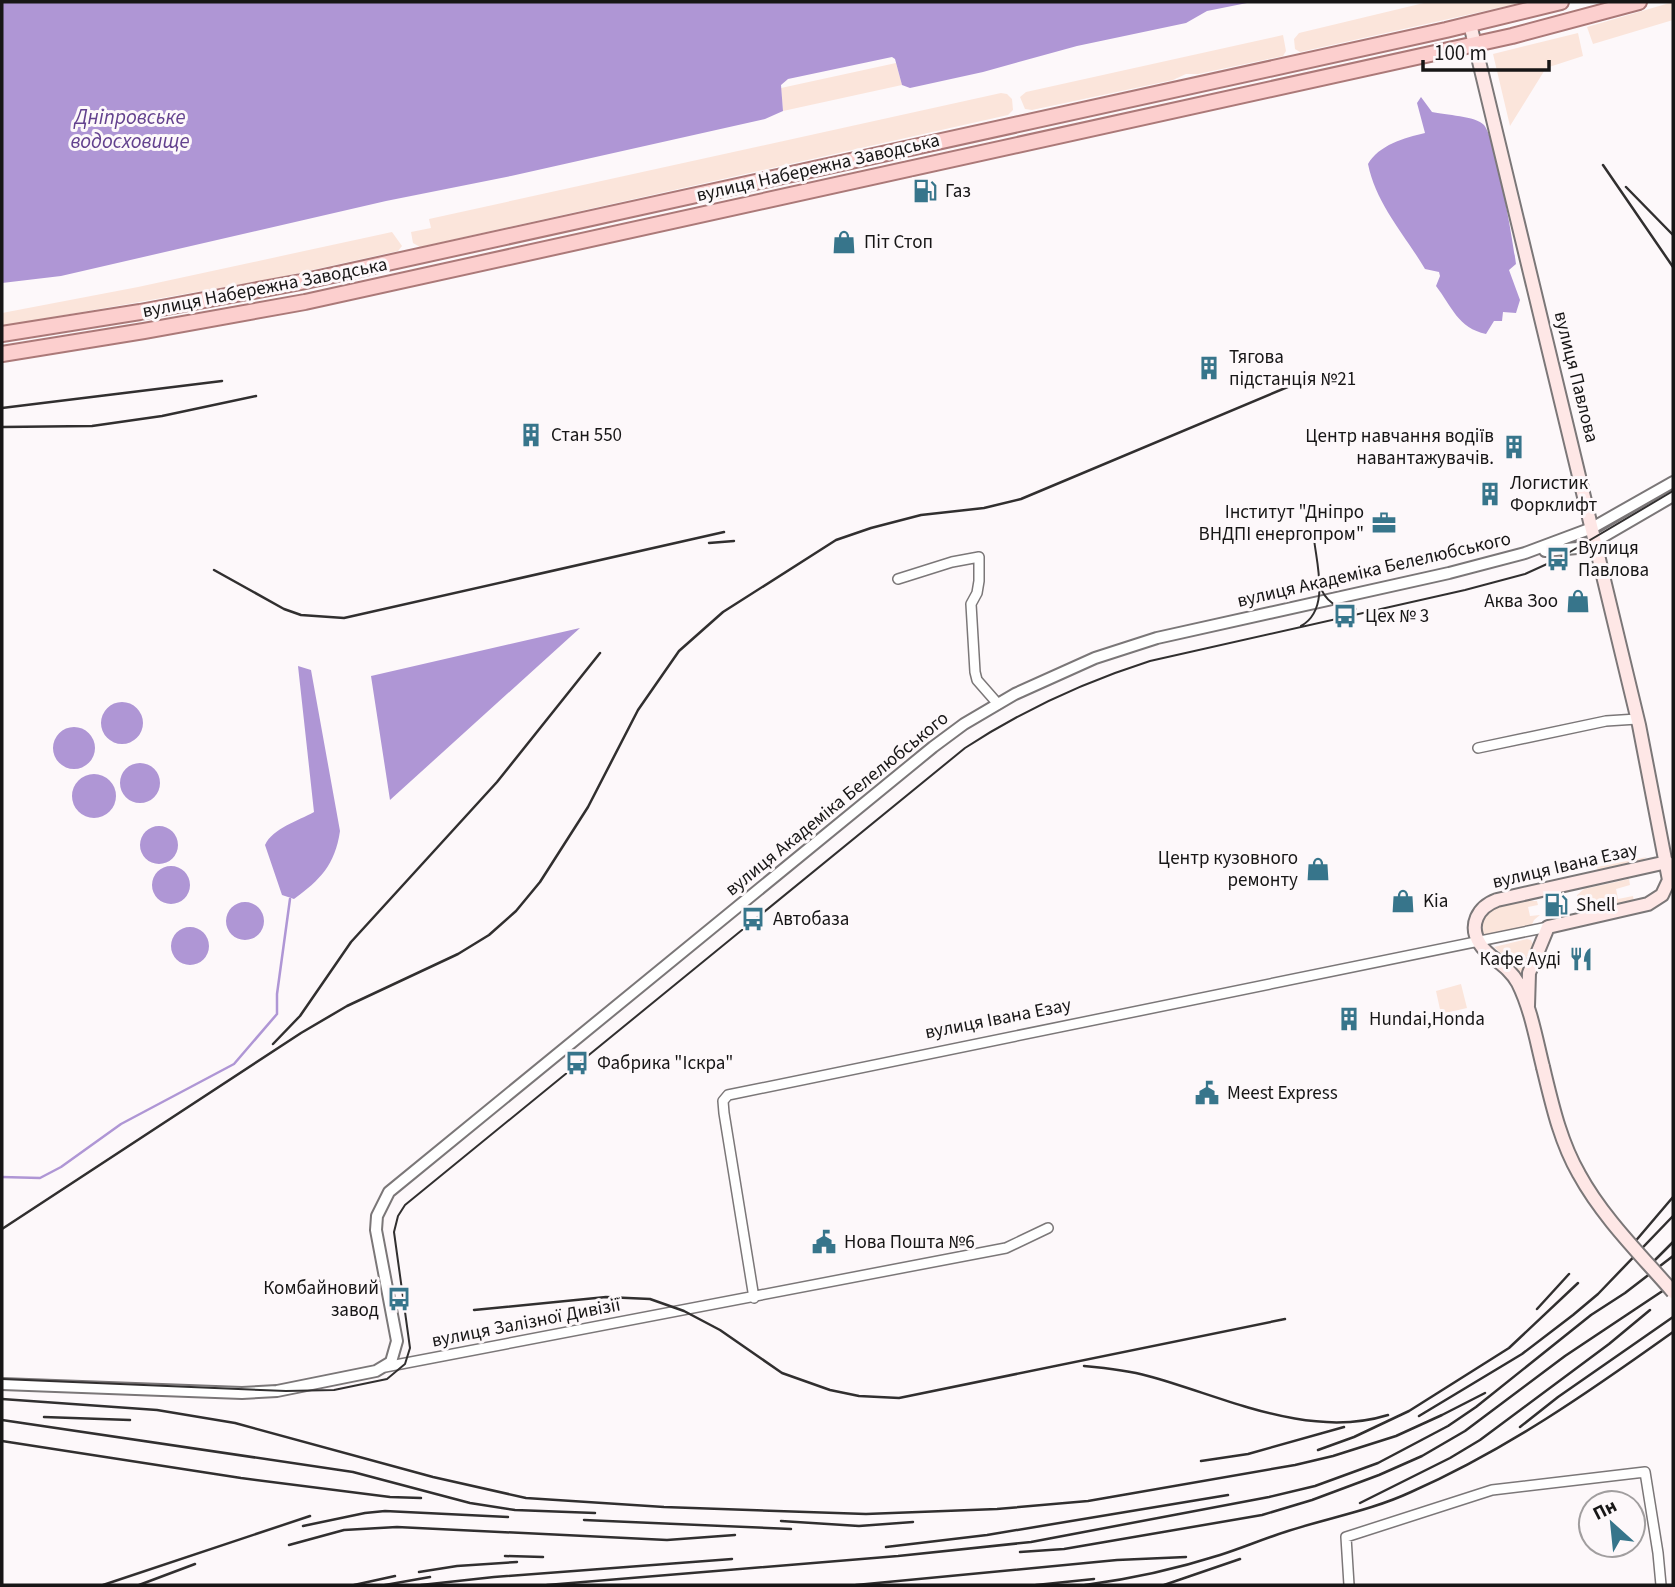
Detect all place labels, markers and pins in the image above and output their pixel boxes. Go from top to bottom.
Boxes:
fuel station icon: Газ [911,177,939,205]
place label: Газ [945,178,971,205]
shop icon: Піт Стоп [830,228,858,256]
place label: Піт Стоп [864,229,933,256]
place label: Тягова пiдстанцiя №21 [1229,344,1356,393]
building icon: Тягова пiдстанцiя №21 [1195,354,1223,382]
building icon: Стан 550 [517,421,545,449]
place label: Стан 550 [551,422,622,449]
place label: Центр навчання водіїв навантажувачів. [1305,423,1494,472]
building icon: Центр навчання водіїв навантажувачів. [1500,433,1528,461]
place label: Логистик Форклифт [1510,470,1598,519]
building icon: Логистик Форклифт [1476,480,1504,508]
place label: Інститут "Дніпро ВНДПІ енергопром" [1199,499,1364,548]
office icon: Інститут "Дніпро ВНДПІ енергопром" [1370,509,1398,537]
place label: Вулиця Павлова [1578,535,1649,584]
bus stop icon: Вулиця Павлова [1544,545,1572,573]
shop icon: Аква Зоо [1564,587,1592,615]
place label: Аква Зоо [1484,588,1558,615]
bus stop icon: Цех № 3 [1331,602,1359,630]
place label: Цех № 3 [1365,603,1429,630]
place label: Центр кузовного ремонту [1158,845,1298,894]
shop icon: Центр кузовного ремонту [1304,855,1332,883]
shop icon: Kia [1389,887,1417,915]
place label: Kia [1423,888,1448,915]
fuel station icon: Shell [1542,891,1570,919]
place label: Shell [1576,892,1616,919]
bus stop icon: Автобаза [739,905,767,933]
place label: Автобаза [773,906,849,933]
restaurant icon: Кафе Ауді [1567,945,1595,973]
place label: Кафе Ауді [1480,946,1561,973]
building icon: Hundai,Honda [1335,1005,1363,1033]
place label: Hundai,Honda [1369,1006,1485,1033]
bus stop icon: Фабрика "Іскра" [563,1049,591,1077]
place label: Фабрика "Іскра" [597,1050,733,1077]
public building icon: Meest Express [1193,1079,1221,1107]
place label: Meest Express [1227,1080,1338,1107]
public building icon: Нова Пошта №6 [810,1228,838,1256]
place label: Нова Пошта №6 [844,1229,975,1256]
place label: Комбайновий завод [263,1275,379,1324]
bus stop icon: Комбайновий завод [385,1285,413,1313]

